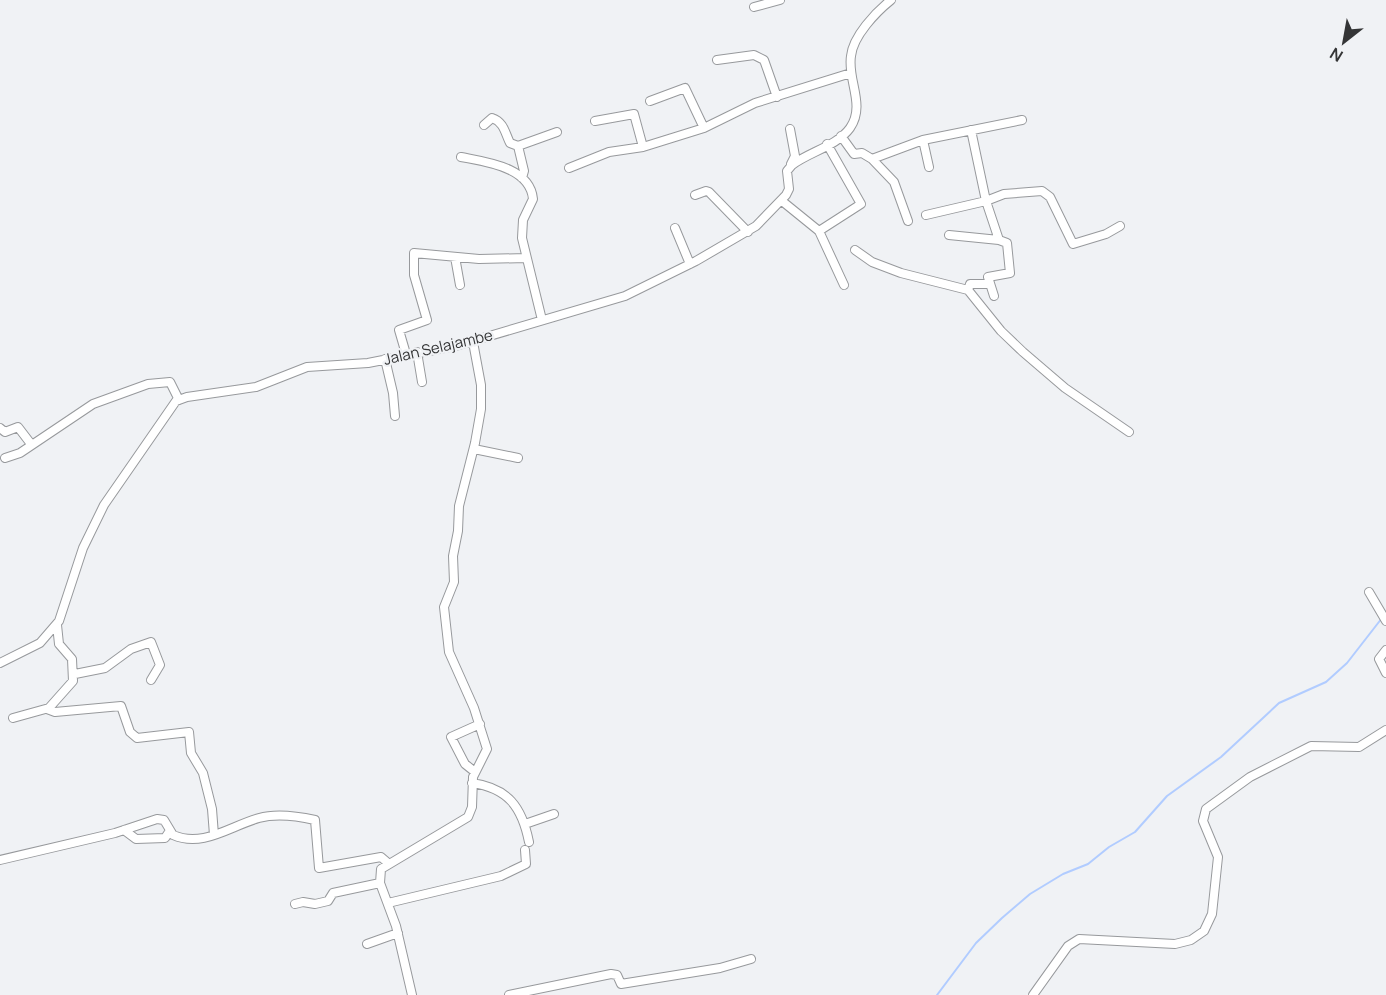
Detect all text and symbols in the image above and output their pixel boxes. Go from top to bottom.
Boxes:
north arrow [1314,12,1374,72]
text: N [1326,42,1347,67]
street label: Jalan Selajambe [381,324,495,370]

